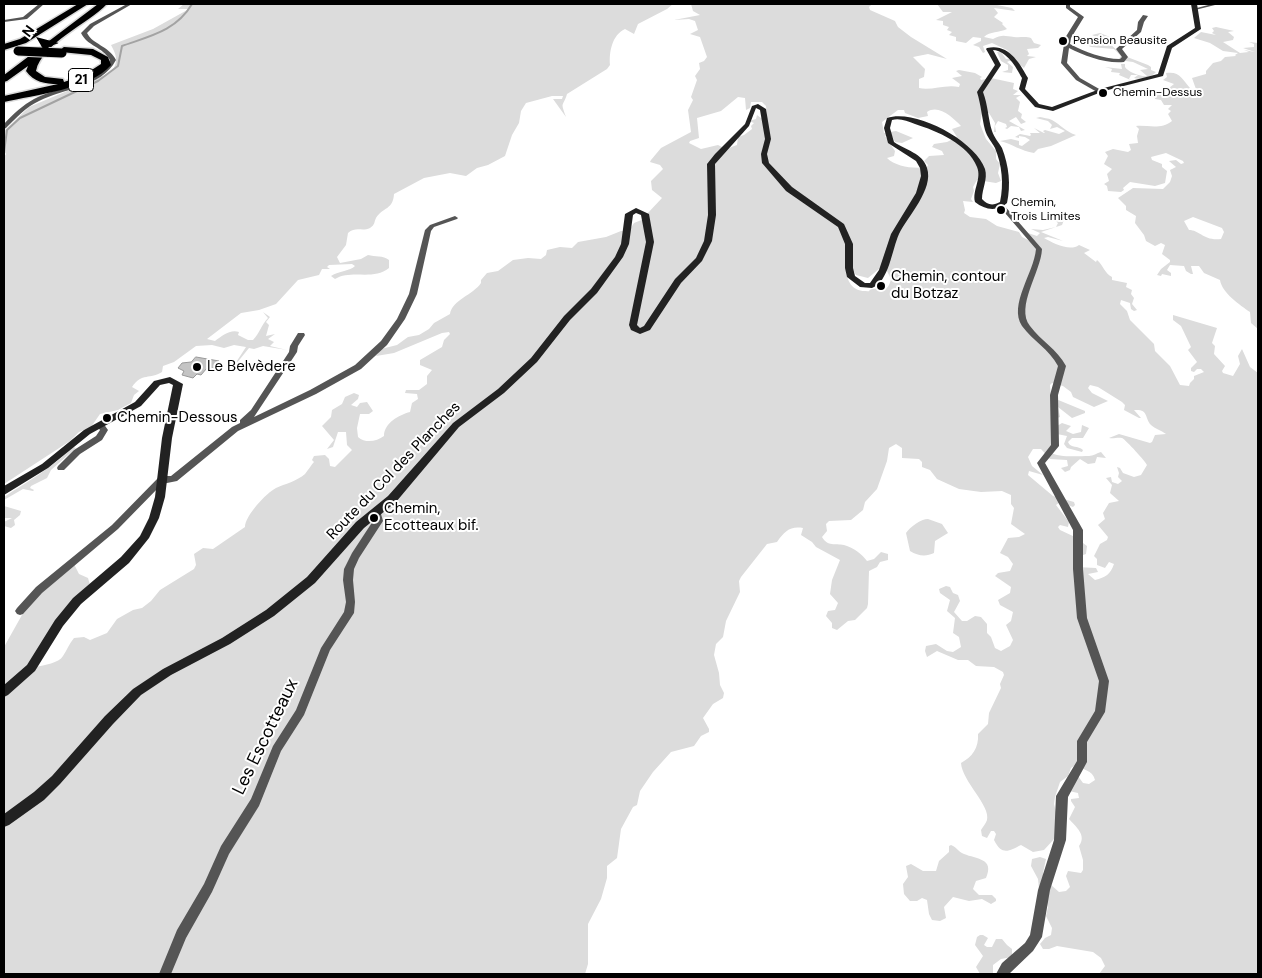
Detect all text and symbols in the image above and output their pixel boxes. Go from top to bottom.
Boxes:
north arrow [15,15,65,65]
text: N [18,21,38,40]
place label: Pension Beausite [1073,34,1167,48]
marker: Pension Beausite [1057,35,1069,47]
road number: 21 [68,68,94,92]
place label: Chemin-Dessus [1113,86,1202,100]
marker: Chemin-Dessus [1097,87,1109,99]
place label: Chemin, Trois Limites [1011,196,1081,224]
marker: Chemin, Trois Limites [995,204,1007,216]
place label: Chemin, contour du Botzaz [891,268,1006,303]
marker: Chemin, contour du Botzaz [875,280,887,292]
place label: Le Belvèdere [207,358,296,376]
marker: Le Belvèdere [191,361,203,373]
street label: Route du Col des Planches [323,398,465,544]
place label: Chemin-Dessous [117,409,238,427]
marker: Chemin-Dessous [101,412,113,424]
place label: Chemin, Ecotteaux bif. [384,500,479,535]
marker: Chemin, Ecotteaux bif. [368,512,380,524]
street label: Les Escotteaux [229,676,303,798]

